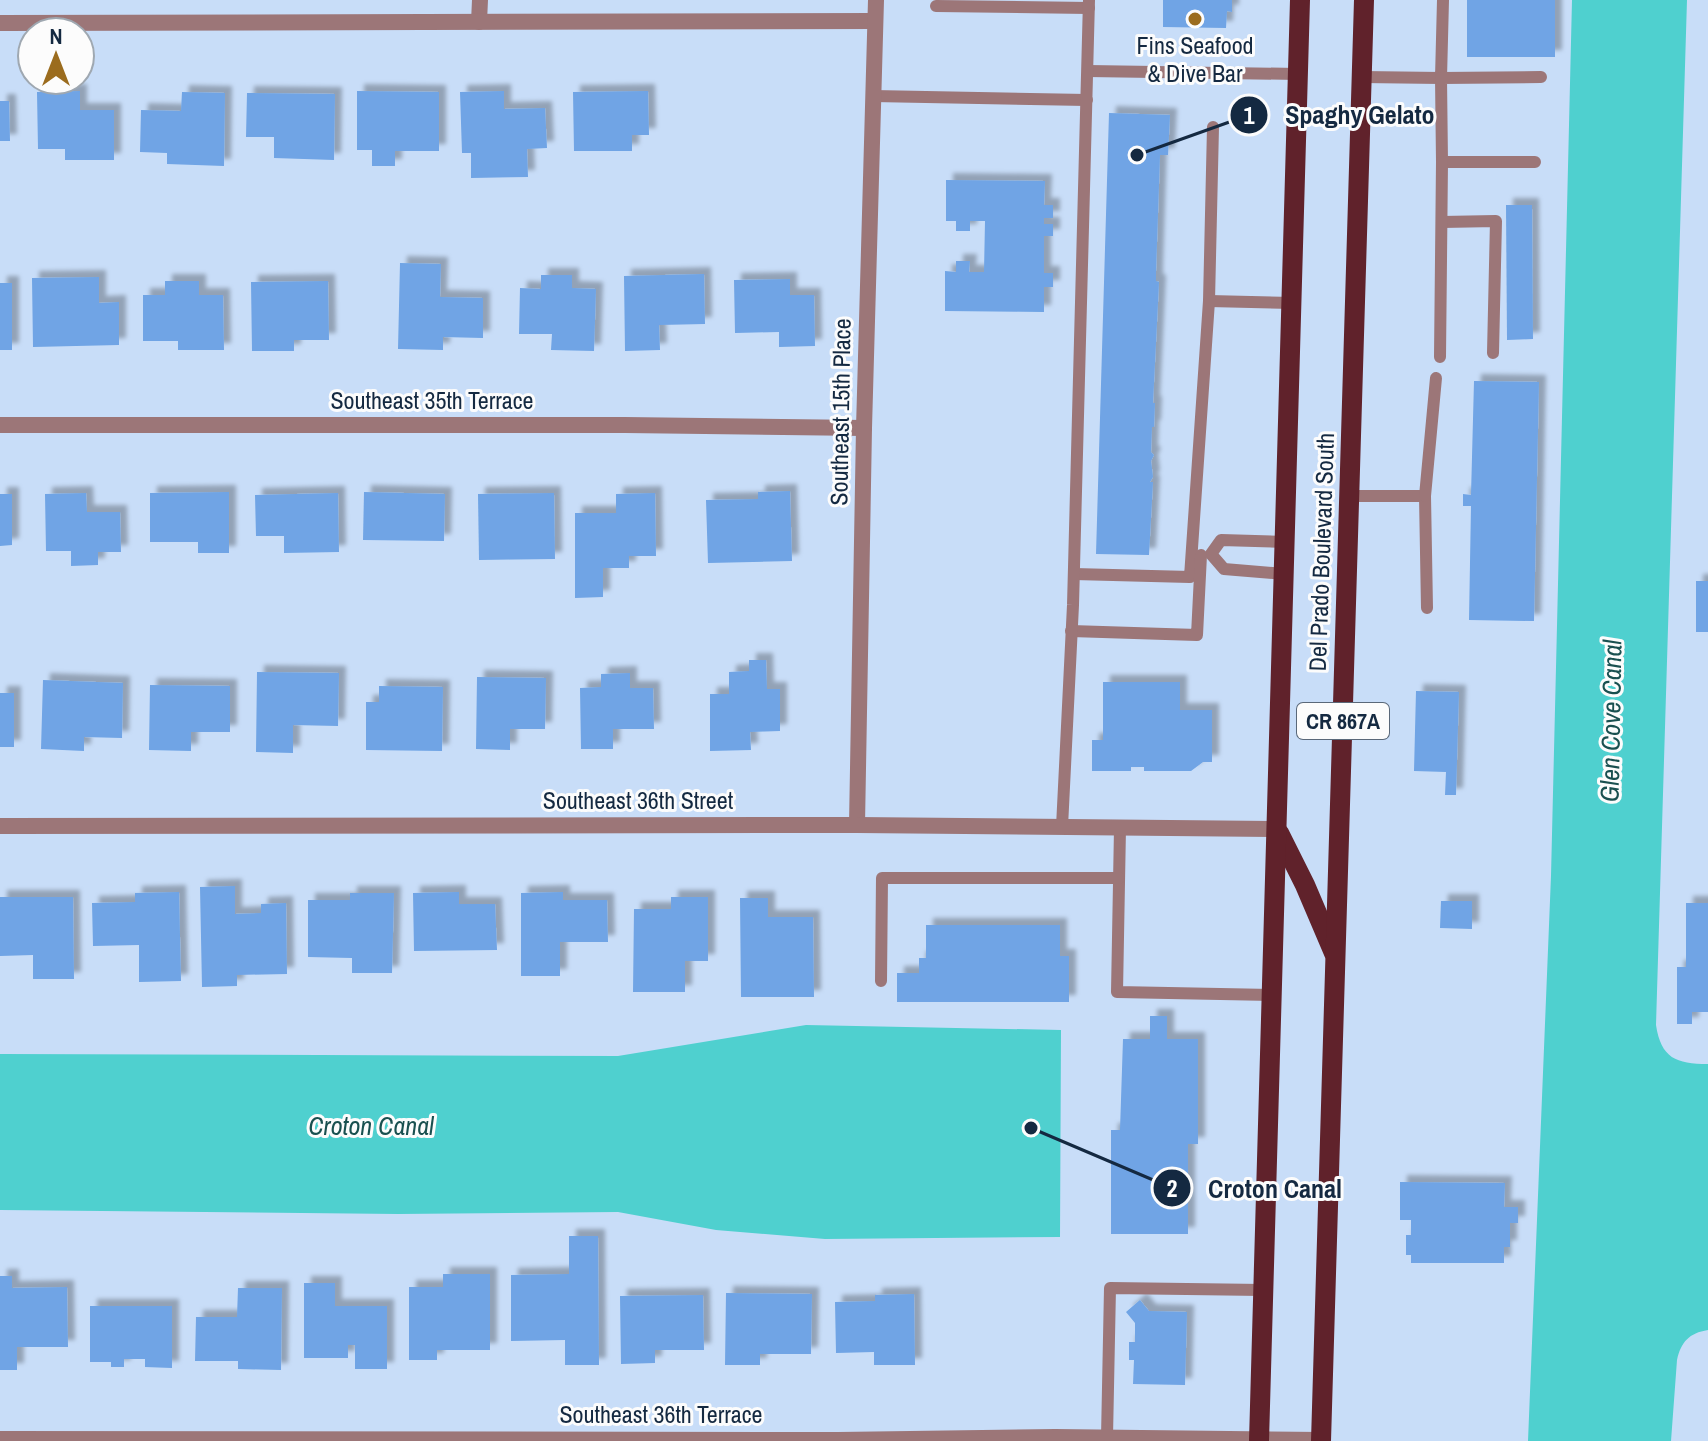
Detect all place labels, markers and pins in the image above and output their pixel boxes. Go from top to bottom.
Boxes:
marker: Fins Seafood & Dive Bar [1186,10,1204,28]
place label: Fins Seafood & Dive Bar [1136,29,1254,89]
callout: Spaghy Gelato [1229,90,1450,140]
callout: Croton Canal [1152,1163,1358,1213]

